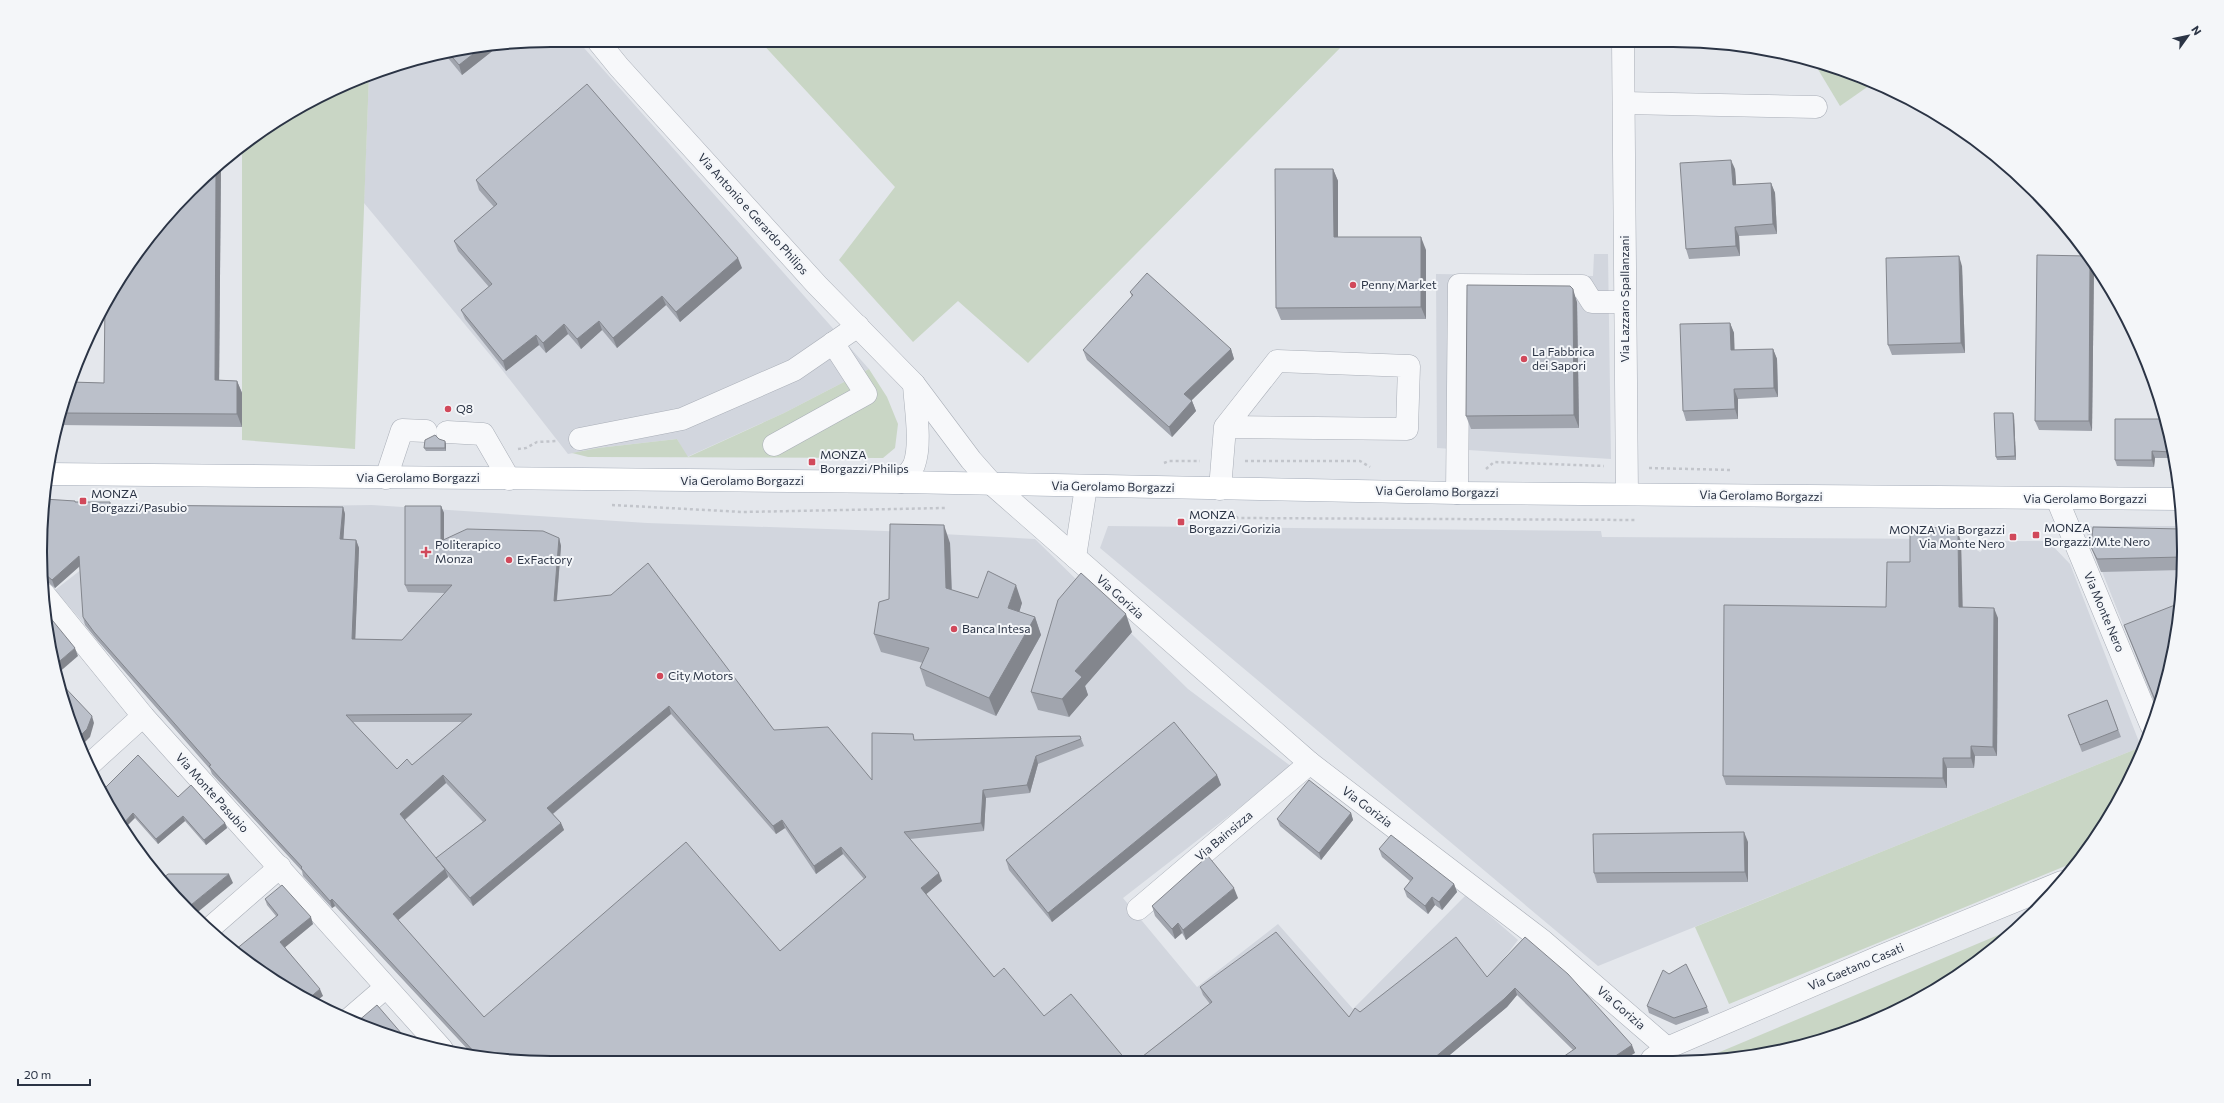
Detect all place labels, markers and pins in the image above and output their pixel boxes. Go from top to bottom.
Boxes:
place label: Penny Market [1361,277,1437,291]
marker: Penny Market [1348,280,1358,290]
place label: La Fabbrica dei Sapori [1532,344,1595,372]
marker: La Fabbrica dei Sapori [1519,354,1529,364]
place label: Q8 [456,401,473,415]
marker: Q8 [443,404,453,414]
place label: MONZA Borgazzi/Philips [820,447,909,475]
marker: MONZA Borgazzi/Philips [807,457,817,467]
place label: MONZA Borgazzi/Pasubio [91,486,187,514]
marker: MONZA Borgazzi/Pasubio [78,496,88,506]
place label: MONZA Borgazzi/Gorizia [1189,507,1281,535]
marker: MONZA Borgazzi/Gorizia [1176,517,1186,527]
place label: MONZA Borgazzi/M.te Nero [2044,520,2150,548]
place label: MONZA Via Borgazzi Via Monte Nero [1889,522,2005,550]
marker: MONZA Borgazzi/M.te Nero [2031,530,2041,540]
marker: MONZA Via Borgazzi Via Monte Nero [2008,532,2018,542]
place label: Politerapico Monza [435,537,501,565]
marker: Politerapico Monza [420,546,432,558]
place label: ExFactory [517,552,572,566]
marker: ExFactory [504,555,514,565]
place label: Banca Intesa [962,621,1031,635]
marker: Banca Intesa [949,624,959,634]
place label: City Motors [668,668,733,682]
marker: City Motors [655,671,665,681]

